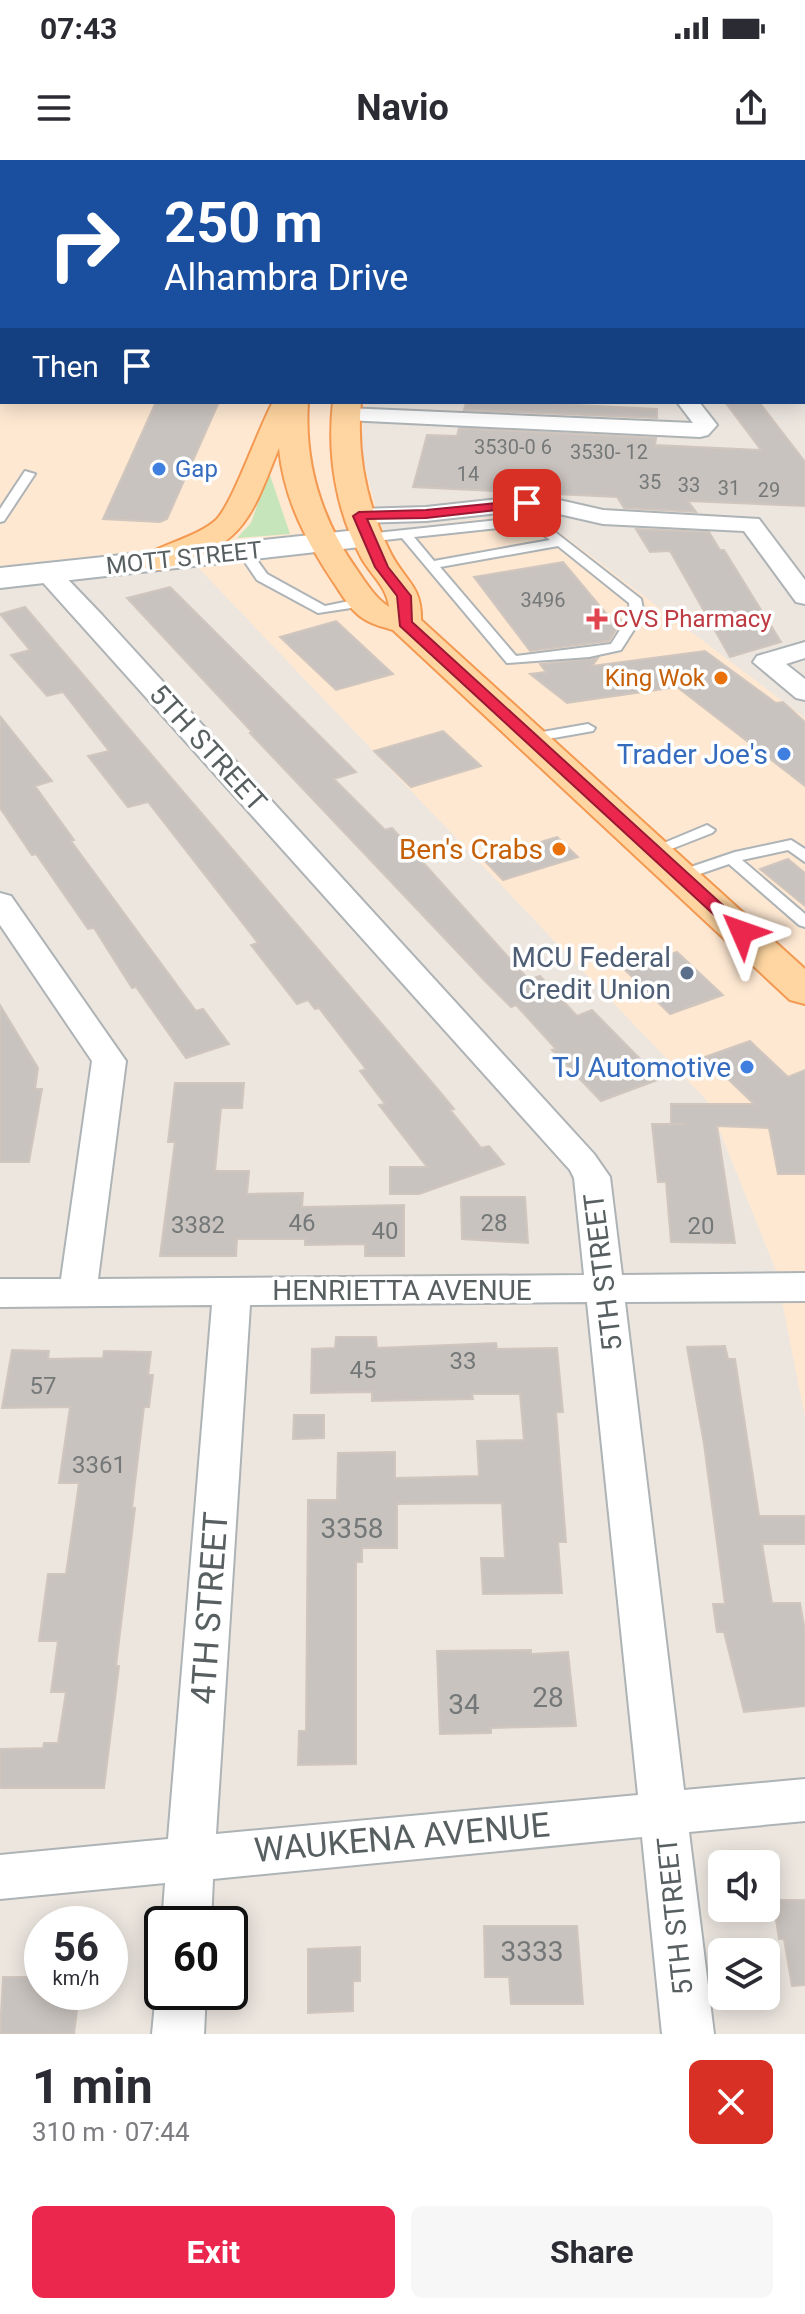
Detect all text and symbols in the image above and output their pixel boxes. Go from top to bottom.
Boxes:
text: 07:43 [40,11,117,46]
icon: menu [32,86,76,130]
icon: share [729,86,773,130]
text: Navio [356,87,449,129]
text: 250 m [164,190,323,256]
icon: right [32,192,136,296]
text: Alhambra Drive [164,257,408,299]
icon: arrive [115,344,159,388]
text: Then [32,349,99,384]
house number: 3530-0 6 [474,435,552,459]
house number: 3530- 12 [570,440,648,464]
place label: Gap [175,455,218,483]
marker: Gap [150,460,168,478]
house number: 14 [457,462,479,486]
pin [493,469,561,537]
house number: 35 [639,470,661,494]
house number: 33 [678,473,700,497]
house number: 31 [718,476,740,500]
house number: 29 [758,478,780,502]
icon: arrive [505,481,549,525]
street label: MOTT STREET [105,536,263,580]
house number: 3496 [521,588,565,612]
place label: CVS Pharmacy [613,605,772,633]
marker: CVS Pharmacy [588,610,606,628]
place label: King Wok [605,664,706,692]
marker: King Wok [712,669,730,687]
street label: 5TH STREET [143,678,274,818]
place label: Trader Joe's [617,738,768,771]
marker: Trader Joe's [775,745,793,763]
place label: Ben's Crabs [399,833,543,866]
marker: Ben's Crabs [550,840,568,858]
position arrow [700,890,784,974]
place label: MCU Federal Credit Union [512,941,671,1006]
marker: MCU Federal Credit Union [678,964,696,982]
place label: TJ Automotive [552,1051,731,1084]
marker: TJ Automotive [738,1058,756,1076]
street label: 5TH STREET [577,1191,629,1353]
house number: 46 [289,1209,315,1237]
house number: 28 [481,1209,507,1237]
house number: 3382 [171,1211,225,1239]
house number: 20 [688,1212,714,1240]
house number: 40 [372,1217,398,1245]
street label: HENRIETTA AVENUE [272,1274,532,1307]
house number: 33 [450,1347,476,1375]
house number: 45 [350,1356,376,1384]
house number: 57 [30,1372,56,1400]
house number: 3361 [72,1451,126,1479]
street label: 4TH STREET [182,1510,236,1706]
house number: 3358 [321,1512,383,1545]
house number: 28 [532,1681,564,1714]
house number: 34 [448,1688,480,1721]
street label: WAUKENA AVENUE [253,1804,551,1870]
street label: 5TH STREET [650,1835,700,1997]
map controls [708,1850,780,2010]
button: sound [708,1850,780,1922]
speed limit sign: 60 [144,1906,248,2010]
text: 56 [53,1924,99,1971]
house number: 3333 [501,1935,563,1968]
button: layers [708,1938,780,2010]
text: km/h [53,1966,99,1990]
text: 1 min [32,2058,153,2115]
button: close [689,2060,773,2144]
text: 310 m · 07:44 [32,2117,190,2147]
button: Exit [32,2206,395,2298]
button: Share [411,2206,773,2298]

